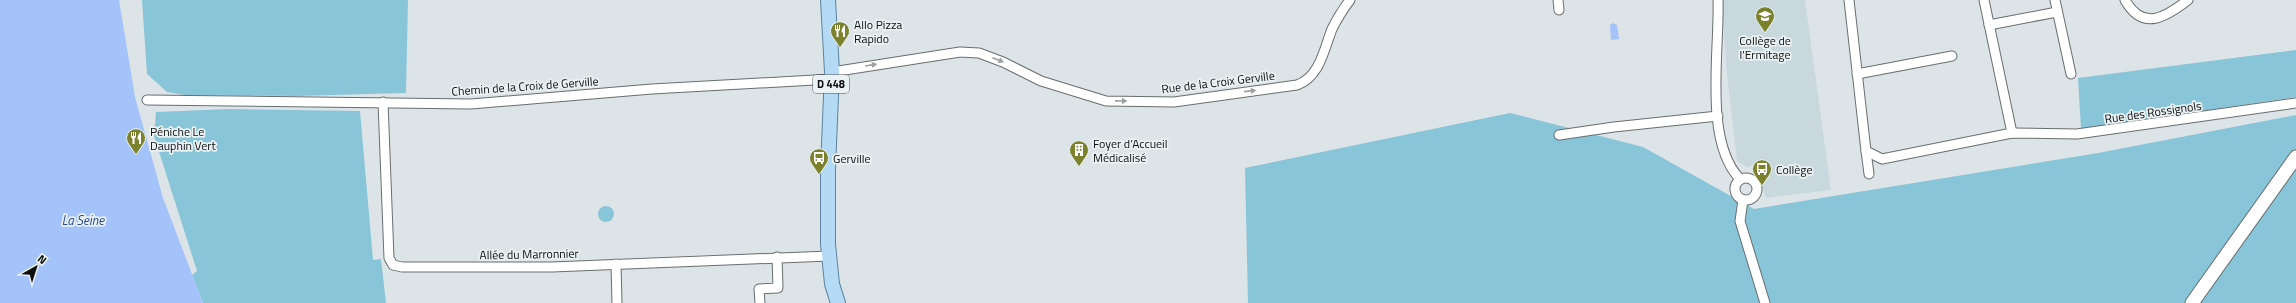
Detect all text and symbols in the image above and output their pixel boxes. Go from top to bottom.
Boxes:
school or university icon: Collège de l'Ermitage [1754,5,1776,33]
place label: Allo Pizza Rapido [854,15,902,48]
restaurant icon: Allo Pizza Rapido [829,20,851,48]
place label: Collège de l'Ermitage [1739,31,1791,64]
one-way arrow [993,58,1005,64]
one-way arrow [865,62,877,68]
street label: Rue de la Croix Gerville [1160,66,1276,98]
street label: Chemin de la Croix de Gerville [451,71,599,101]
road number: D 448 [813,75,849,93]
one-way arrow [1244,87,1256,94]
street label: Rue des Rossignols [2103,96,2203,128]
one-way arrow [1115,98,1128,104]
place label: Péniche Le Dauphin Vert [150,122,216,155]
restaurant icon: Péniche Le Dauphin Vert [125,127,147,155]
place label: Foyer d’Accueil Médicalisé [1093,134,1168,167]
building icon: Foyer d’Accueil Médicalisé [1068,139,1090,167]
bus stop icon: Gerville [808,147,830,175]
place label: Gerville [833,149,871,168]
bus stop icon: Collège [1751,158,1773,186]
place label: Collège [1776,160,1813,179]
water label: La Seine [62,210,105,230]
street label: Allée du Marronnier [479,244,579,264]
north arrow [16,247,56,287]
text: N [34,251,50,268]

